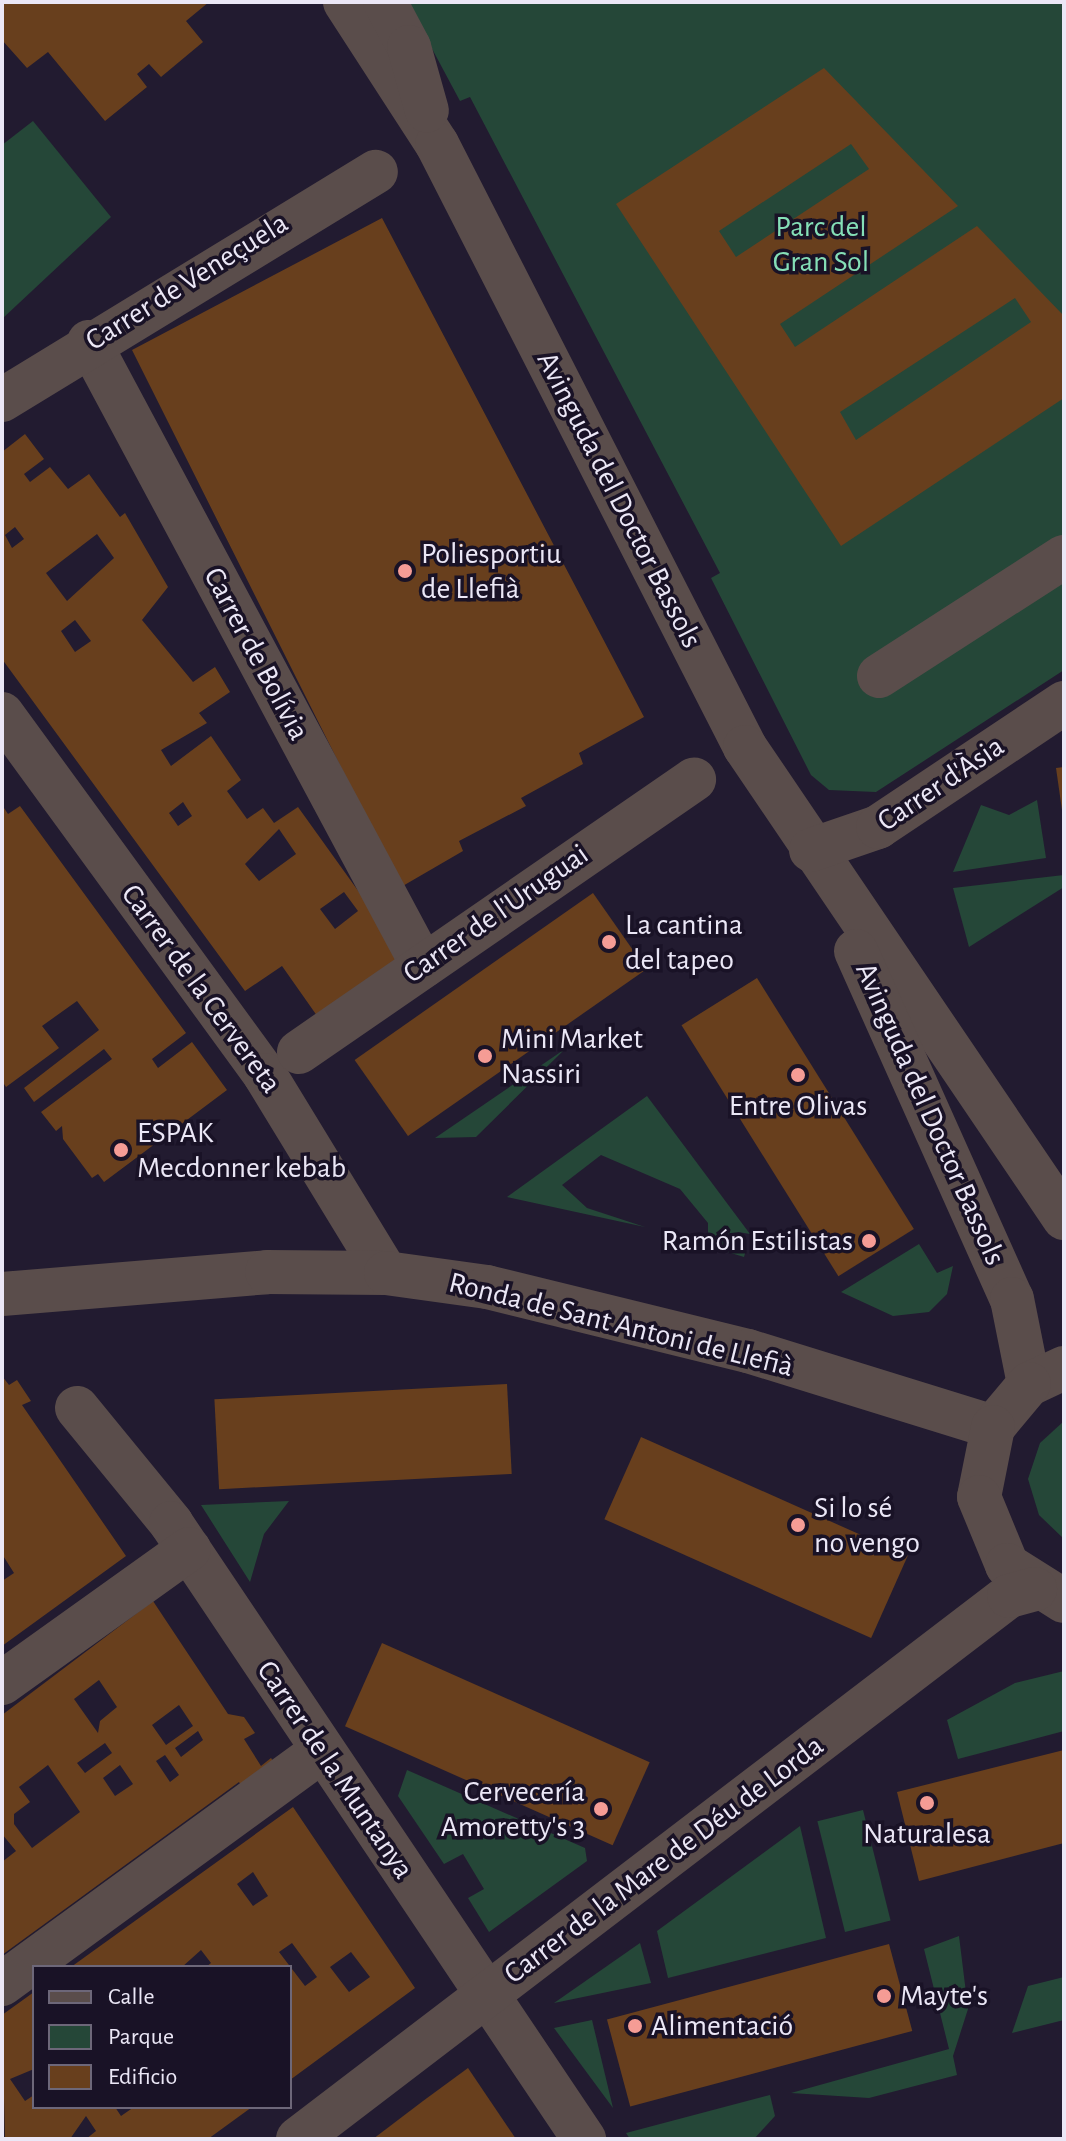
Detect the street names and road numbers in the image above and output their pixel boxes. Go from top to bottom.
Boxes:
street label: Carrer de Veneçuela [79,205,295,359]
street label: Avinguda del Doctor Bassols [529,346,709,654]
street label: Carrer de Bolívia [195,562,317,746]
street label: Carrer d'Àsia [871,728,1011,840]
street label: Carrer de l'Uruguai [396,837,596,991]
street label: Carrer de la Cervereta [113,878,289,1100]
street label: Avinguda del Doctor Bassols [847,957,1013,1271]
street label: Ronda de Sant Antoni de Llefià [445,1265,797,1385]
street label: Carrer de la Muntanya [249,1654,421,1886]
street label: Carrer de la Mare de Déu de Lorda [497,1728,831,1992]

